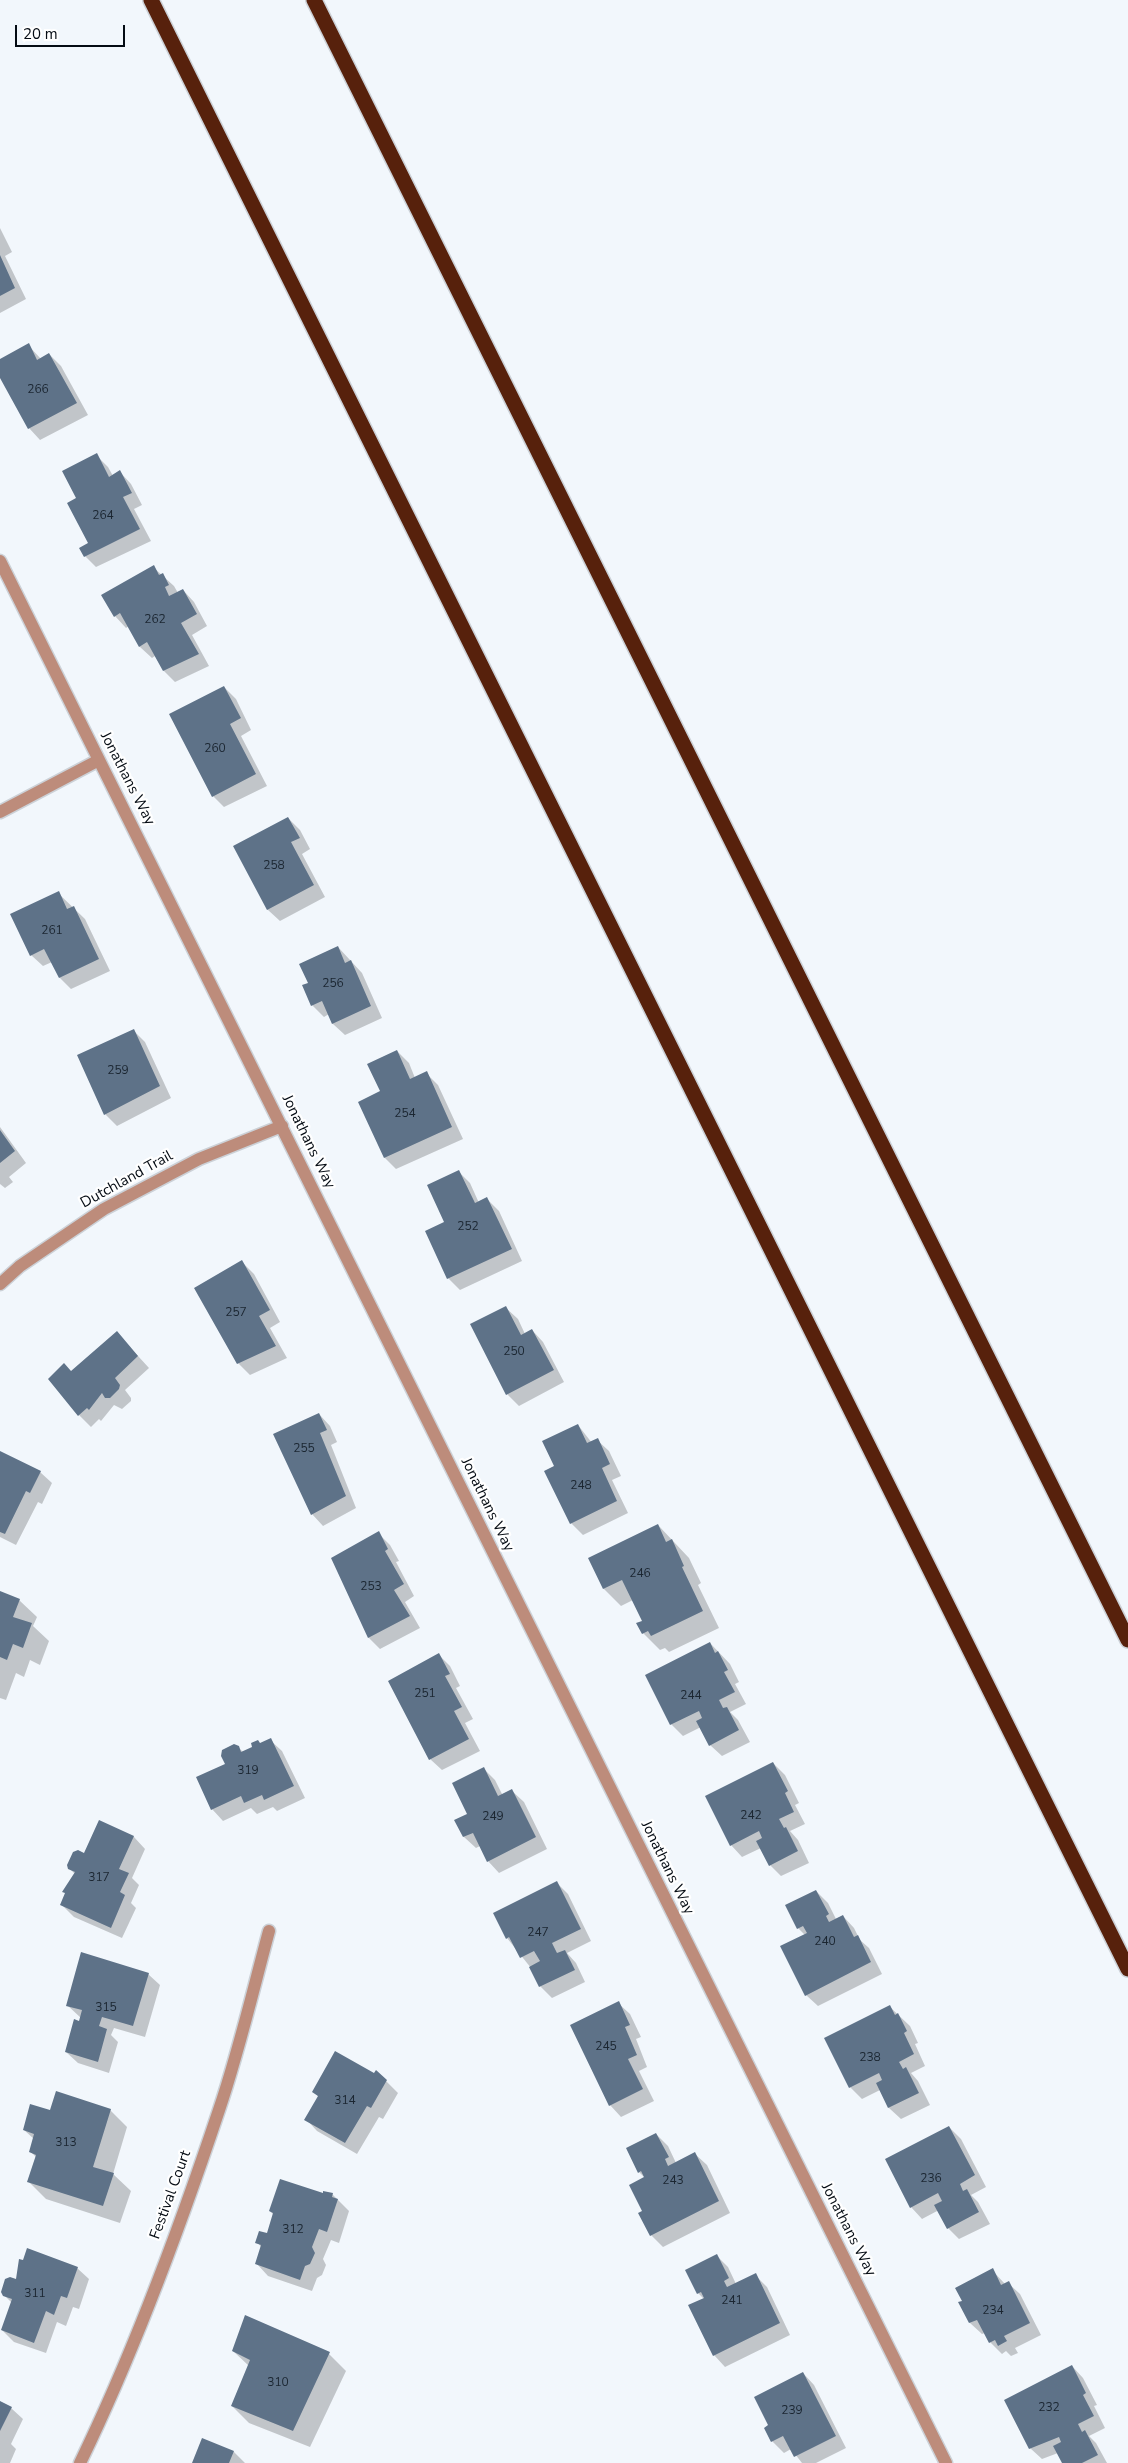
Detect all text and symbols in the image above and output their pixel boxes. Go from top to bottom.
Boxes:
scale bar [18,15,128,47]
text: 20 m [23,24,58,44]
house number: 266 [27,383,49,397]
house number: 264 [92,509,114,523]
house number: 262 [144,613,166,627]
street label: Jonathans Way [96,729,158,829]
house number: 260 [204,742,226,756]
house number: 258 [263,859,285,873]
house number: 261 [41,924,63,938]
house number: 256 [322,977,344,991]
house number: 259 [107,1064,129,1078]
street label: Jonathans Way [278,1092,338,1192]
house number: 254 [394,1107,416,1121]
street label: Dutchland Trail [78,1147,176,1213]
house number: 252 [457,1220,479,1234]
house number: 257 [225,1306,247,1320]
house number: 250 [503,1345,525,1359]
house number: 255 [293,1442,315,1456]
street label: Jonathans Way [457,1455,517,1555]
house number: 248 [570,1479,592,1493]
house number: 246 [629,1567,651,1581]
house number: 253 [360,1580,382,1594]
house number: 251 [414,1687,436,1701]
house number: 244 [680,1689,702,1703]
house number: 319 [237,1764,259,1778]
house number: 242 [740,1809,762,1823]
house number: 249 [482,1810,504,1824]
street label: Jonathans Way [637,1818,697,1918]
house number: 317 [88,1871,110,1885]
house number: 247 [527,1926,549,1940]
house number: 240 [814,1935,836,1949]
house number: 315 [95,2001,117,2015]
house number: 245 [595,2040,617,2054]
house number: 238 [859,2051,881,2065]
house number: 314 [334,2094,356,2108]
house number: 313 [55,2136,77,2150]
street label: Festival Court [147,2148,195,2242]
house number: 236 [920,2172,942,2186]
house number: 243 [662,2174,684,2188]
street label: Jonathans Way [817,2180,879,2280]
house number: 312 [282,2223,304,2237]
house number: 311 [24,2287,46,2301]
house number: 241 [721,2294,743,2308]
house number: 234 [982,2304,1004,2318]
house number: 310 [267,2376,289,2390]
house number: 232 [1038,2401,1060,2415]
house number: 239 [781,2404,803,2418]

